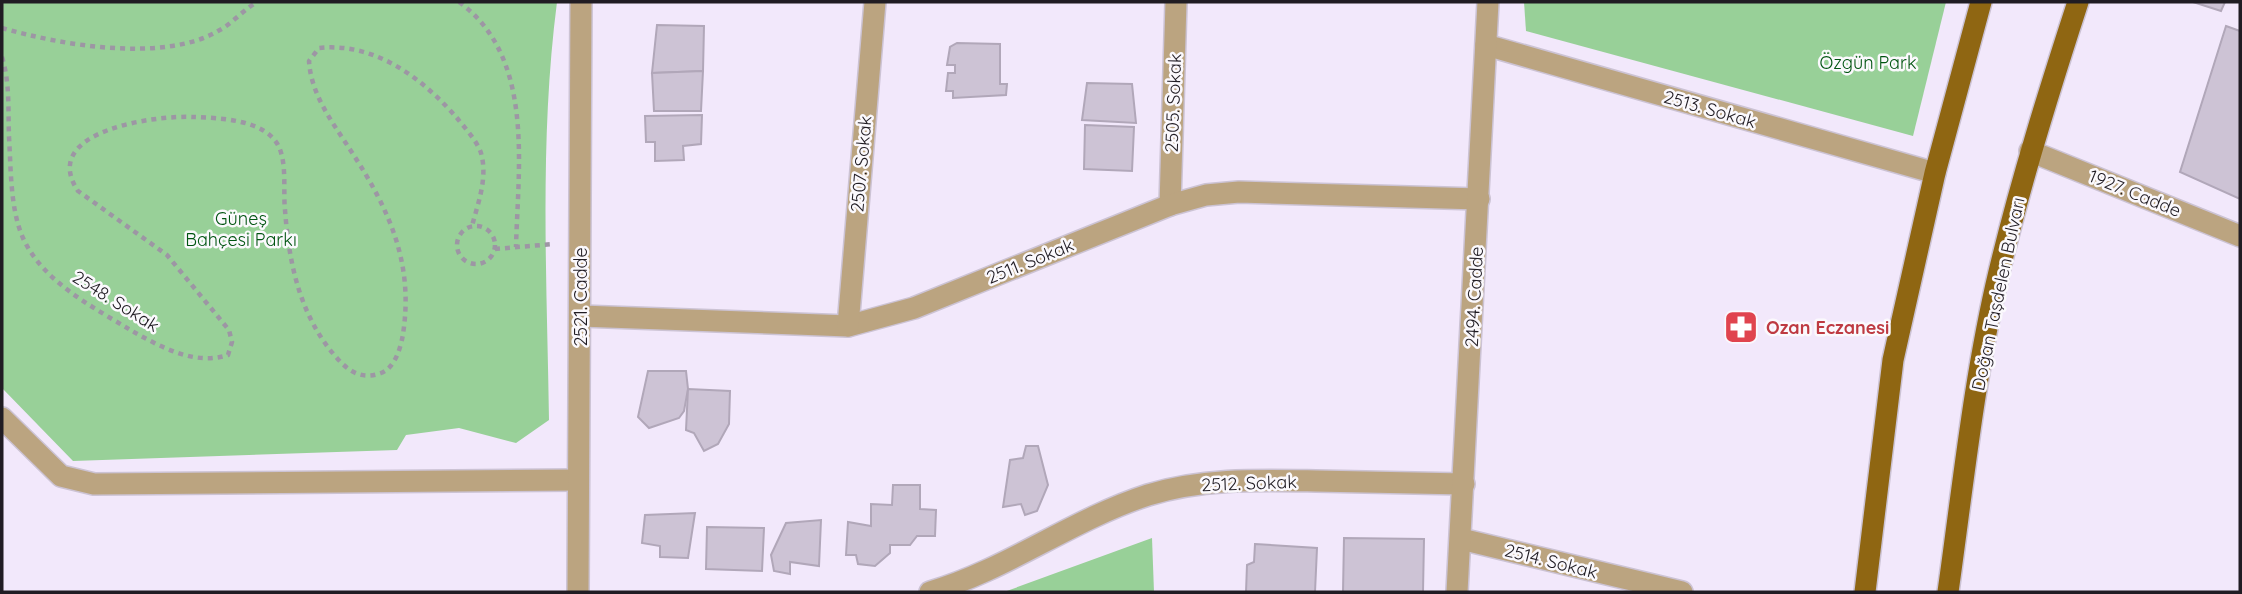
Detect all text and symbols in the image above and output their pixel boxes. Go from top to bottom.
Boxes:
park label: Özgün Park [1819,51,1917,74]
street label: 2505. Sokak [1160,53,1186,153]
street label: 2513. Sokak [1661,85,1759,133]
street label: 2507. Sokak [845,115,877,213]
street label: 1927. Cadde [2086,164,2184,222]
street label: Doğan Taşdelen Bulvarı [1966,195,2030,393]
park label: Güneş Bahçesi Parkı [185,207,297,251]
street label: 2511. Sokak [983,233,1077,289]
street label: 2494. Cadde [1460,246,1488,348]
street label: 2521. Cadde [569,247,592,347]
street label: 2548. Sokak [68,265,164,337]
pharmacy icon: Ozan Eczanesi [1722,308,1760,346]
place label: Ozan Eczanesi [1766,316,1889,339]
street label: 2512. Sokak [1201,470,1297,496]
street label: 2514. Sokak [1502,538,1600,584]

